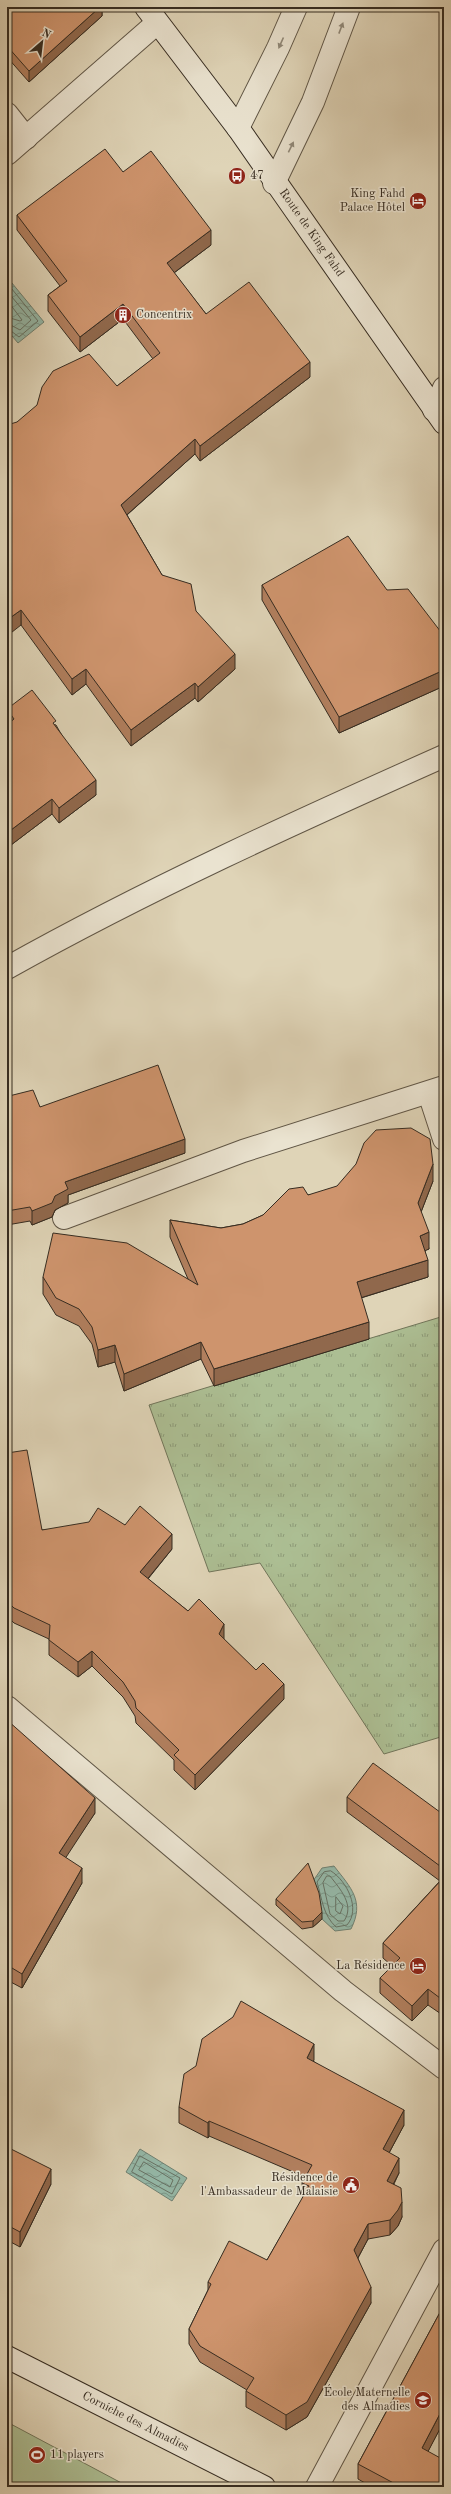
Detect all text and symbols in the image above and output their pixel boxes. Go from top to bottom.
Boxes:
one-way arrow [339,21,345,33]
north arrow [22,22,62,62]
text: N [40,28,53,42]
one-way arrow [277,37,283,49]
one-way arrow [288,142,294,153]
bus stop icon: 47 [227,166,247,186]
place label: 47 [250,170,264,182]
street label: Route de King Fahd [277,187,346,279]
place label: King Fahd Palace Hôtel [340,188,405,214]
hotel icon: King Fahd Palace Hôtel [408,191,428,211]
building icon: Concentrix [113,305,133,325]
place label: Concentrix [136,309,192,321]
hotel icon: La Résidence [408,1956,428,1976]
place label: La Résidence [336,1960,405,1972]
place label: Résidence de l'Ambassadeur de Malaisie [201,2172,338,2198]
public building icon: Résidence de l'Ambassadeur de Malaisie [341,2175,361,2195]
place label: École Maternelle des Almadies [324,2384,410,2413]
street label: Corniche des Almadies [80,2390,191,2454]
school or university icon: École Maternelle des Almadies [413,2390,433,2410]
sports icon: 11 players [27,2445,47,2465]
place label: 11 players [50,2449,104,2461]

